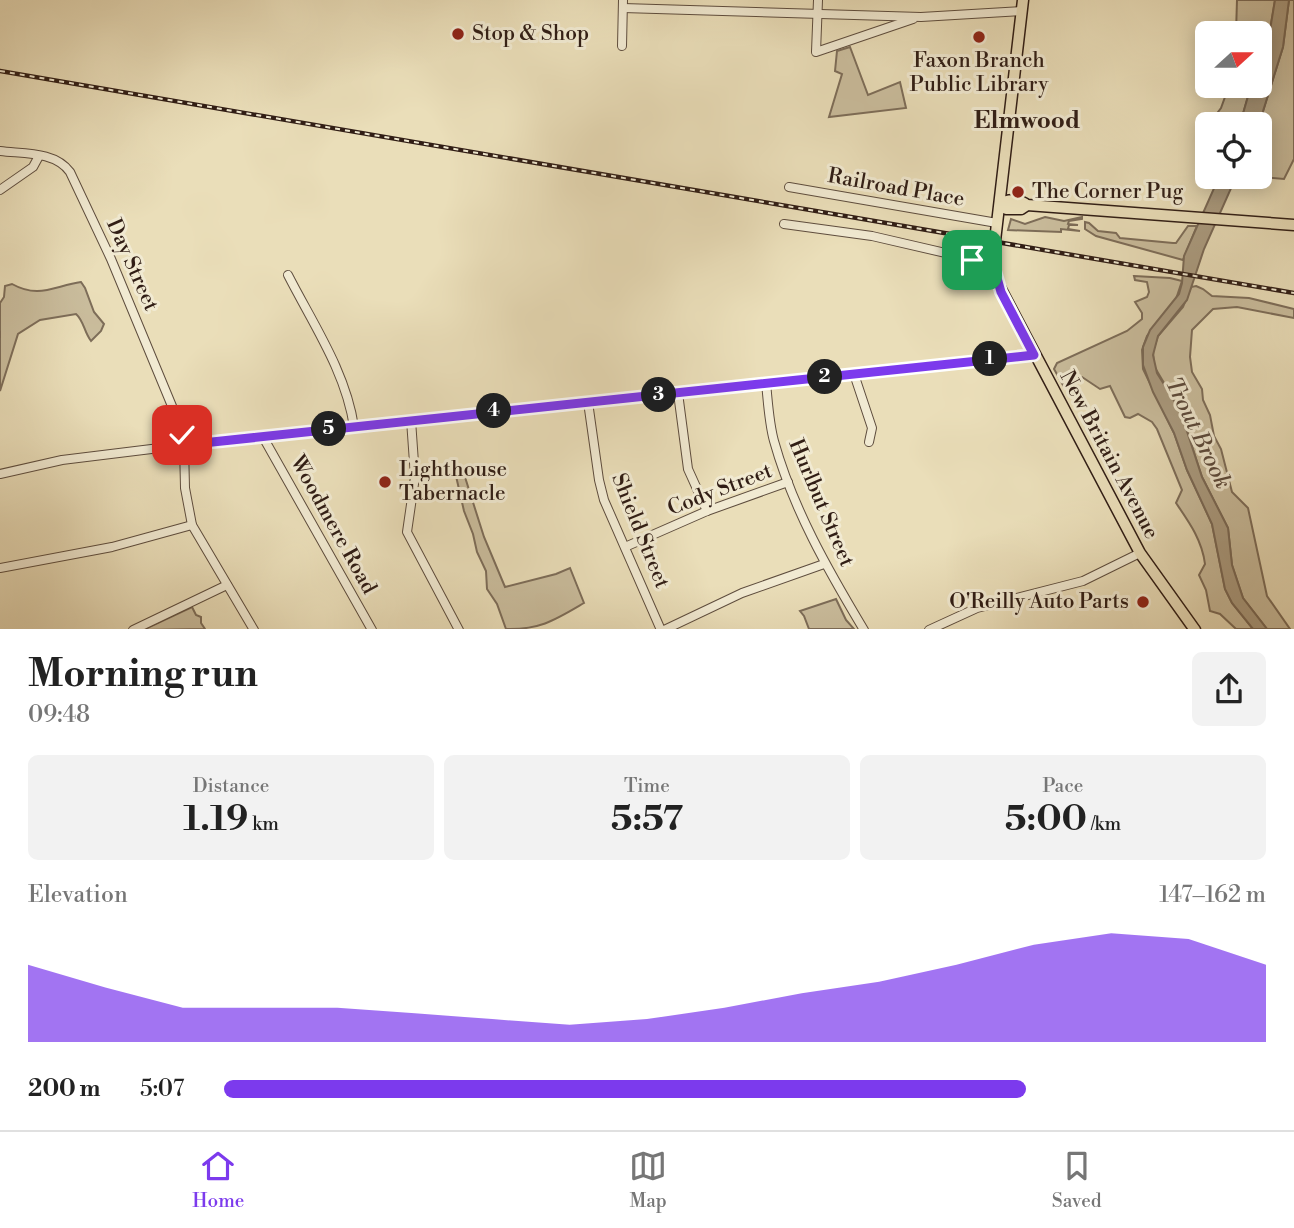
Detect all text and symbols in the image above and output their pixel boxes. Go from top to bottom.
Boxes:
place label: Stop & Shop [472,21,589,47]
north arrow [1195,21,1272,98]
map controls [1195,21,1272,189]
marker: Stop & Shop [450,26,466,42]
marker: Faxon Branch Public Library [971,29,987,45]
place label: Faxon Branch Public Library [910,48,1049,98]
district label: Elmwood [974,106,1080,136]
button: locate [1195,112,1272,189]
street label: Railroad Place [825,163,967,213]
place label: The Corner Pug [1032,179,1183,205]
marker: The Corner Pug [1010,184,1026,200]
street label: Day Street [100,215,164,316]
pin [942,230,1002,290]
icon: arrive [953,241,991,279]
pin: 1 [972,342,1007,376]
text: 1 [985,346,994,370]
pin: 2 [808,360,842,394]
text: 2 [819,364,830,388]
street label: New Britain Avenue [1054,366,1164,544]
water label: Trout Brook [1159,373,1237,493]
pin: 3 [642,378,676,412]
text: 3 [653,382,664,406]
pin: 4 [476,394,512,428]
text: 4 [487,398,500,422]
pin [152,405,212,465]
pin: 5 [312,412,346,446]
icon: check [163,416,201,454]
text: 5 [323,416,334,440]
street label: Hurlbut Street [782,435,860,571]
street label: Woodmere Road [284,450,382,599]
place label: Lighthouse Tabernacle [399,457,507,507]
street label: Cody Street [664,458,777,522]
street label: Shield Street [605,470,675,593]
marker: Lighthouse Tabernacle [377,474,393,490]
place label: O'Reilly Auto Parts [949,589,1129,615]
marker: O'Reilly Auto Parts [1135,594,1151,610]
text: Morning run [28,651,258,698]
button: share [1192,652,1266,726]
text: 09:48 [28,701,90,729]
text: Distance [193,774,269,798]
text: Time [624,774,670,798]
text: Pace [1043,774,1083,798]
text: 1.19 [183,798,248,841]
text: 5:57 [611,798,683,841]
text: 5:00 [1005,798,1087,841]
text: km [248,812,279,836]
text: /km [1087,812,1121,836]
text: Elevation [28,881,128,909]
text: 147–162 m [1159,881,1266,909]
text: 200 m [28,1075,100,1103]
text: 5:07 [140,1075,184,1103]
tab: Home [192,1147,244,1213]
tab: Map [629,1147,667,1213]
tab: Saved [1052,1147,1102,1213]

